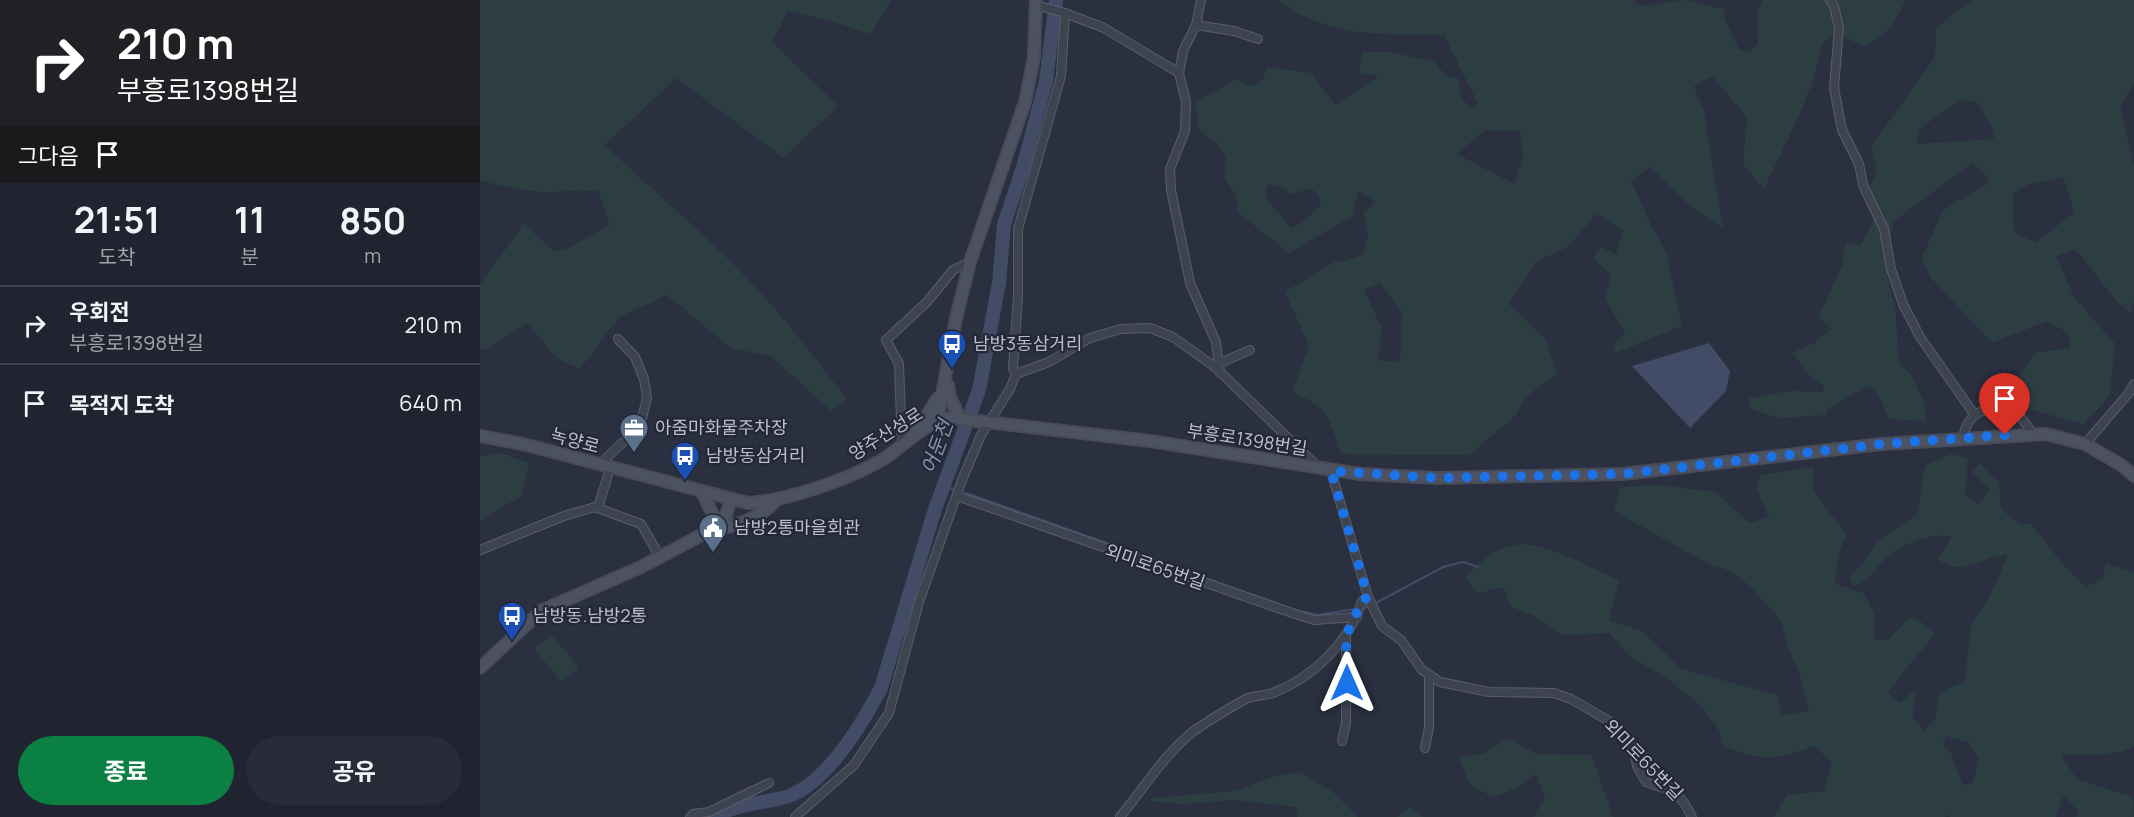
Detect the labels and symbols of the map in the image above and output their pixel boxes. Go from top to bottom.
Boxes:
bus stop icon: 남방3동삼거리 [936,328,968,370]
place label: 남방3동삼거리 [973,331,1082,355]
pin [1979,373,2030,435]
street label: 양주산성로 [844,401,927,465]
office icon: 아줌마화물주차장 [618,412,650,454]
water label: 어둔천 [914,414,960,477]
place label: 아줌마화물주차장 [655,415,787,439]
street label: 부흥로1398번길 [1185,418,1309,460]
street label: 녹양로 [548,422,602,458]
bus stop icon: 남방동삼거리 [669,440,701,482]
place label: 남방동삼거리 [706,443,805,467]
public building icon: 남방2통마을회관 [697,512,729,554]
place label: 남방2통마을회관 [734,515,861,539]
street label: 외미로65번길 [1102,538,1209,594]
bus stop icon: 남방동.남방2통 [496,600,528,642]
place label: 남방동.남방2통 [533,603,647,627]
position arrow [1315,651,1379,715]
street label: 외미로65번길 [1599,713,1689,805]

